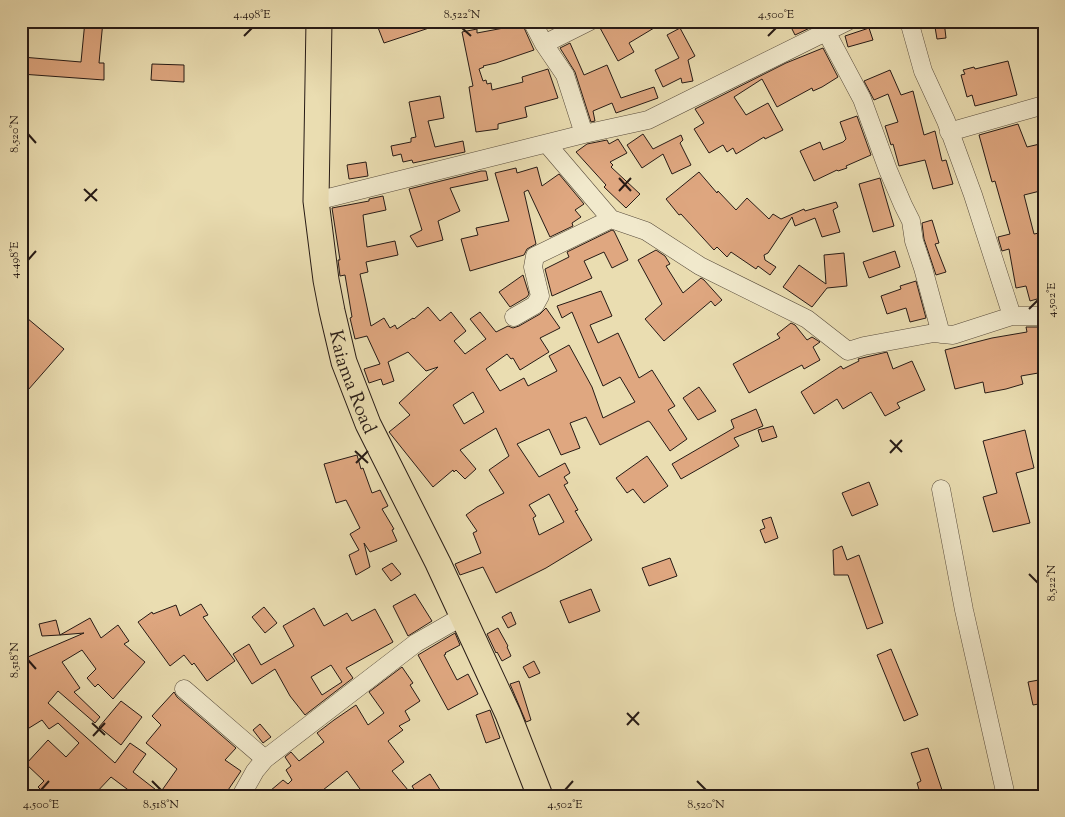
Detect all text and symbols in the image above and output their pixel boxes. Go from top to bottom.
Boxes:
text: 4.498°E [233,6,271,24]
text: 8.522°N [444,6,481,24]
text: 4.500°E [758,6,795,24]
text: 8.520°N [6,115,24,153]
text: 4.498°E [6,241,24,279]
text: 4.502°E [1043,282,1061,318]
street label: Kaiama Road [321,328,382,439]
text: 8.522°N [1043,564,1061,601]
text: 8.518°N [6,642,24,678]
text: 4.500°E [23,796,60,814]
text: 8.518°N [143,796,179,814]
text: 4.502°E [547,796,583,814]
text: 8.520°N [687,796,725,814]

